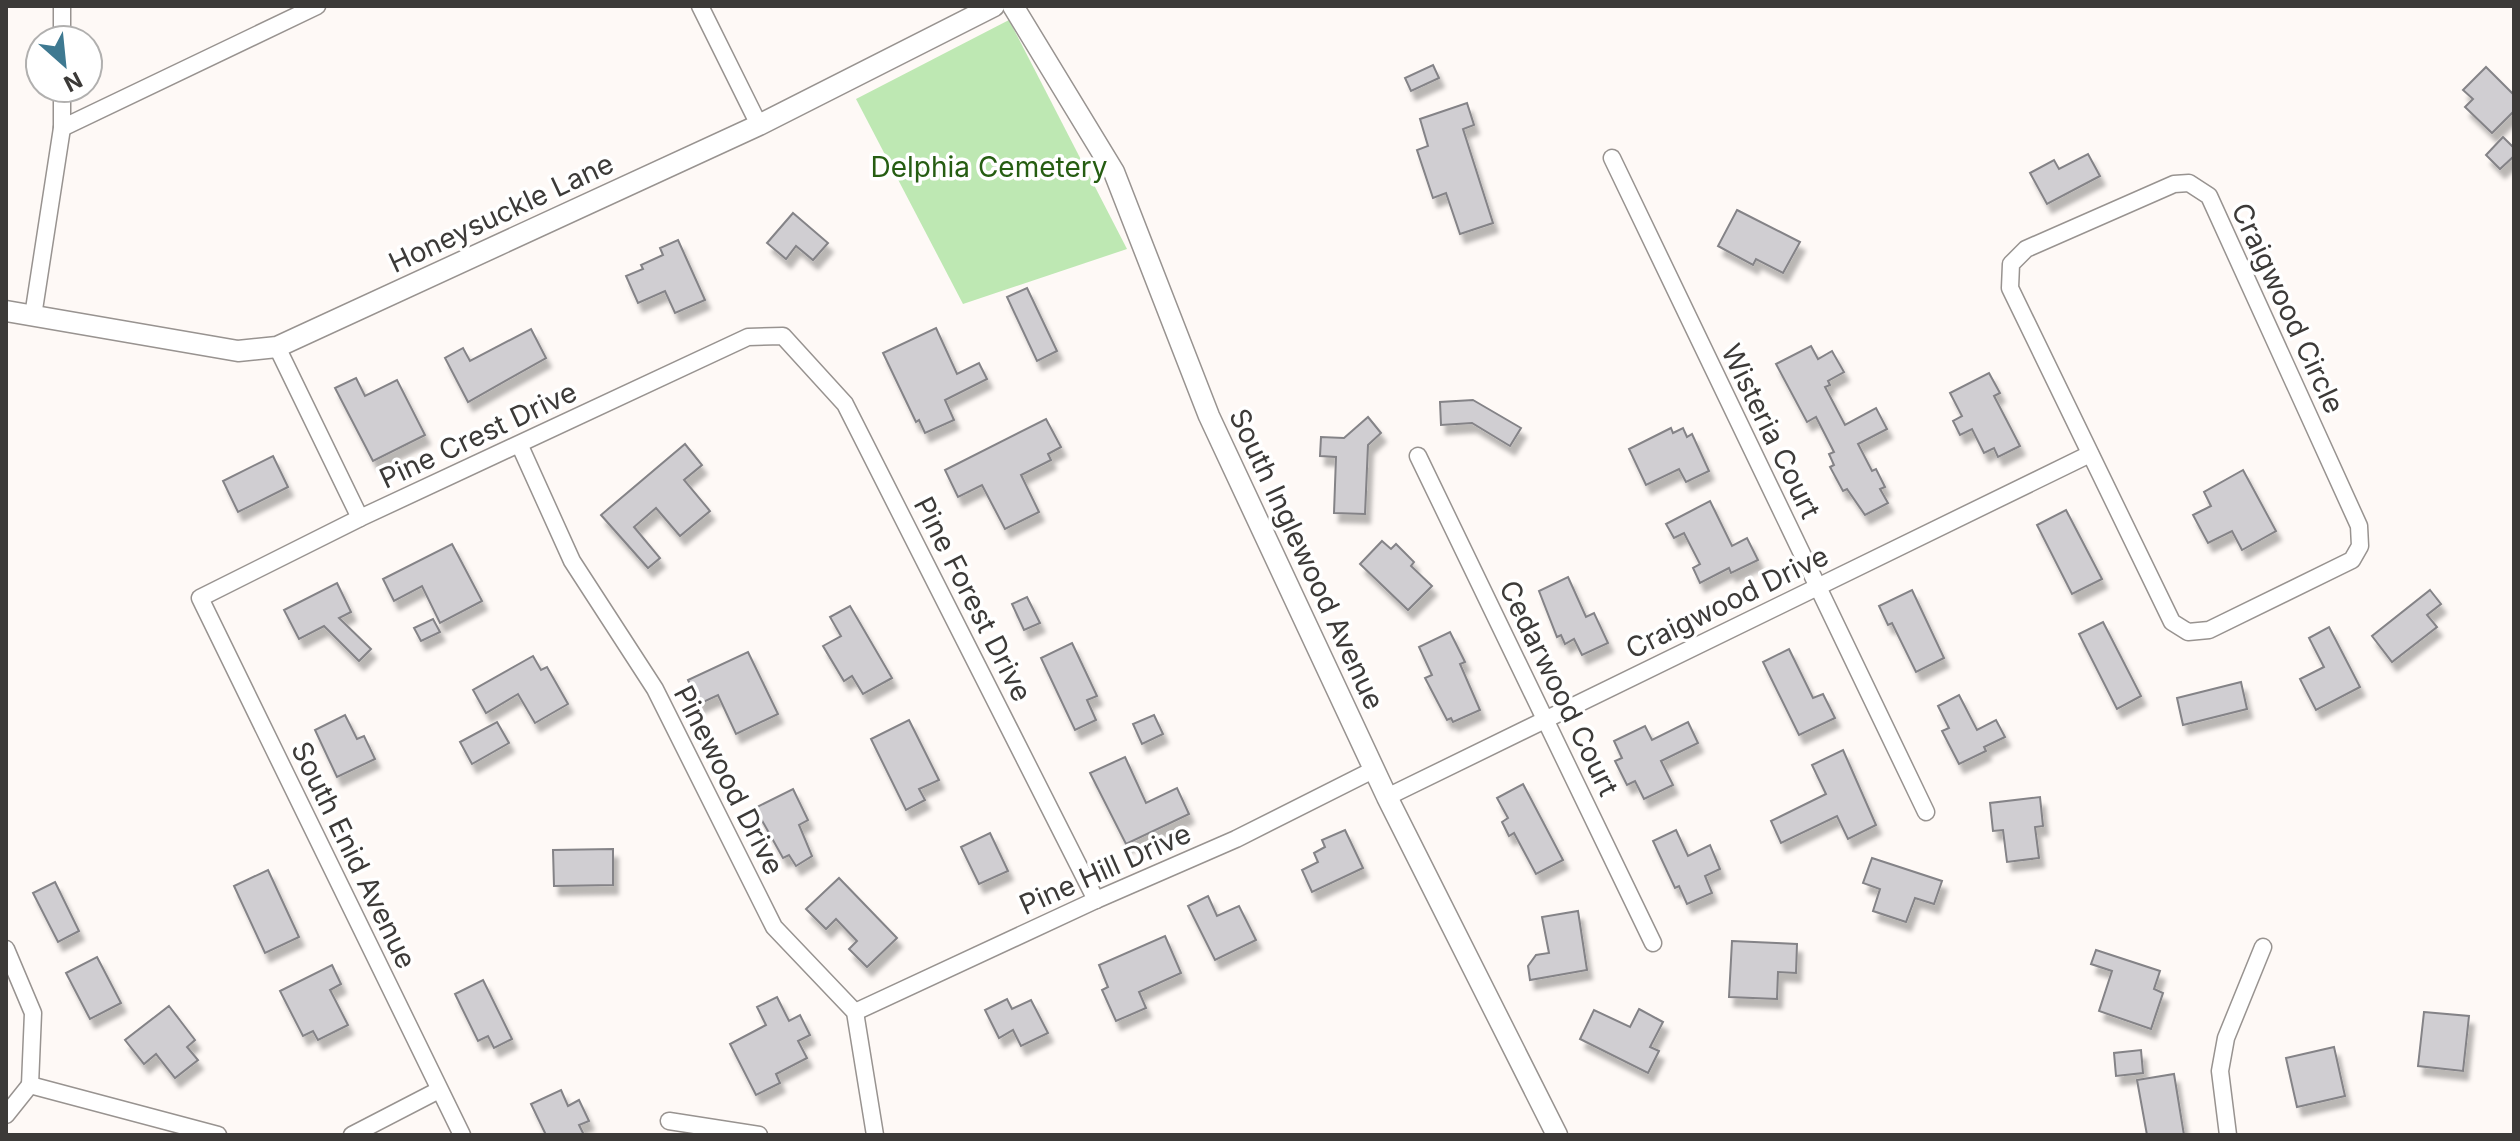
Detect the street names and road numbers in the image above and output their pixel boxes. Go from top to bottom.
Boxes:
street label: Honeysuckle Lane [383,146,619,280]
street label: Craigwood Circle [2224,197,2352,419]
street label: Wisteria Court [1714,338,1828,524]
street label: Pine Crest Drive [374,374,582,496]
street label: South Inglewood Avenue [1222,403,1392,715]
street label: Pine Forest Drive [907,491,1039,707]
street label: Craigwood Drive [1620,538,1834,666]
street label: Cedarwood Court [1492,575,1626,801]
street label: Pinewood Drive [667,680,791,880]
street label: South Enid Avenue [284,736,424,974]
street label: Pine Hill Drive [1014,816,1196,922]

